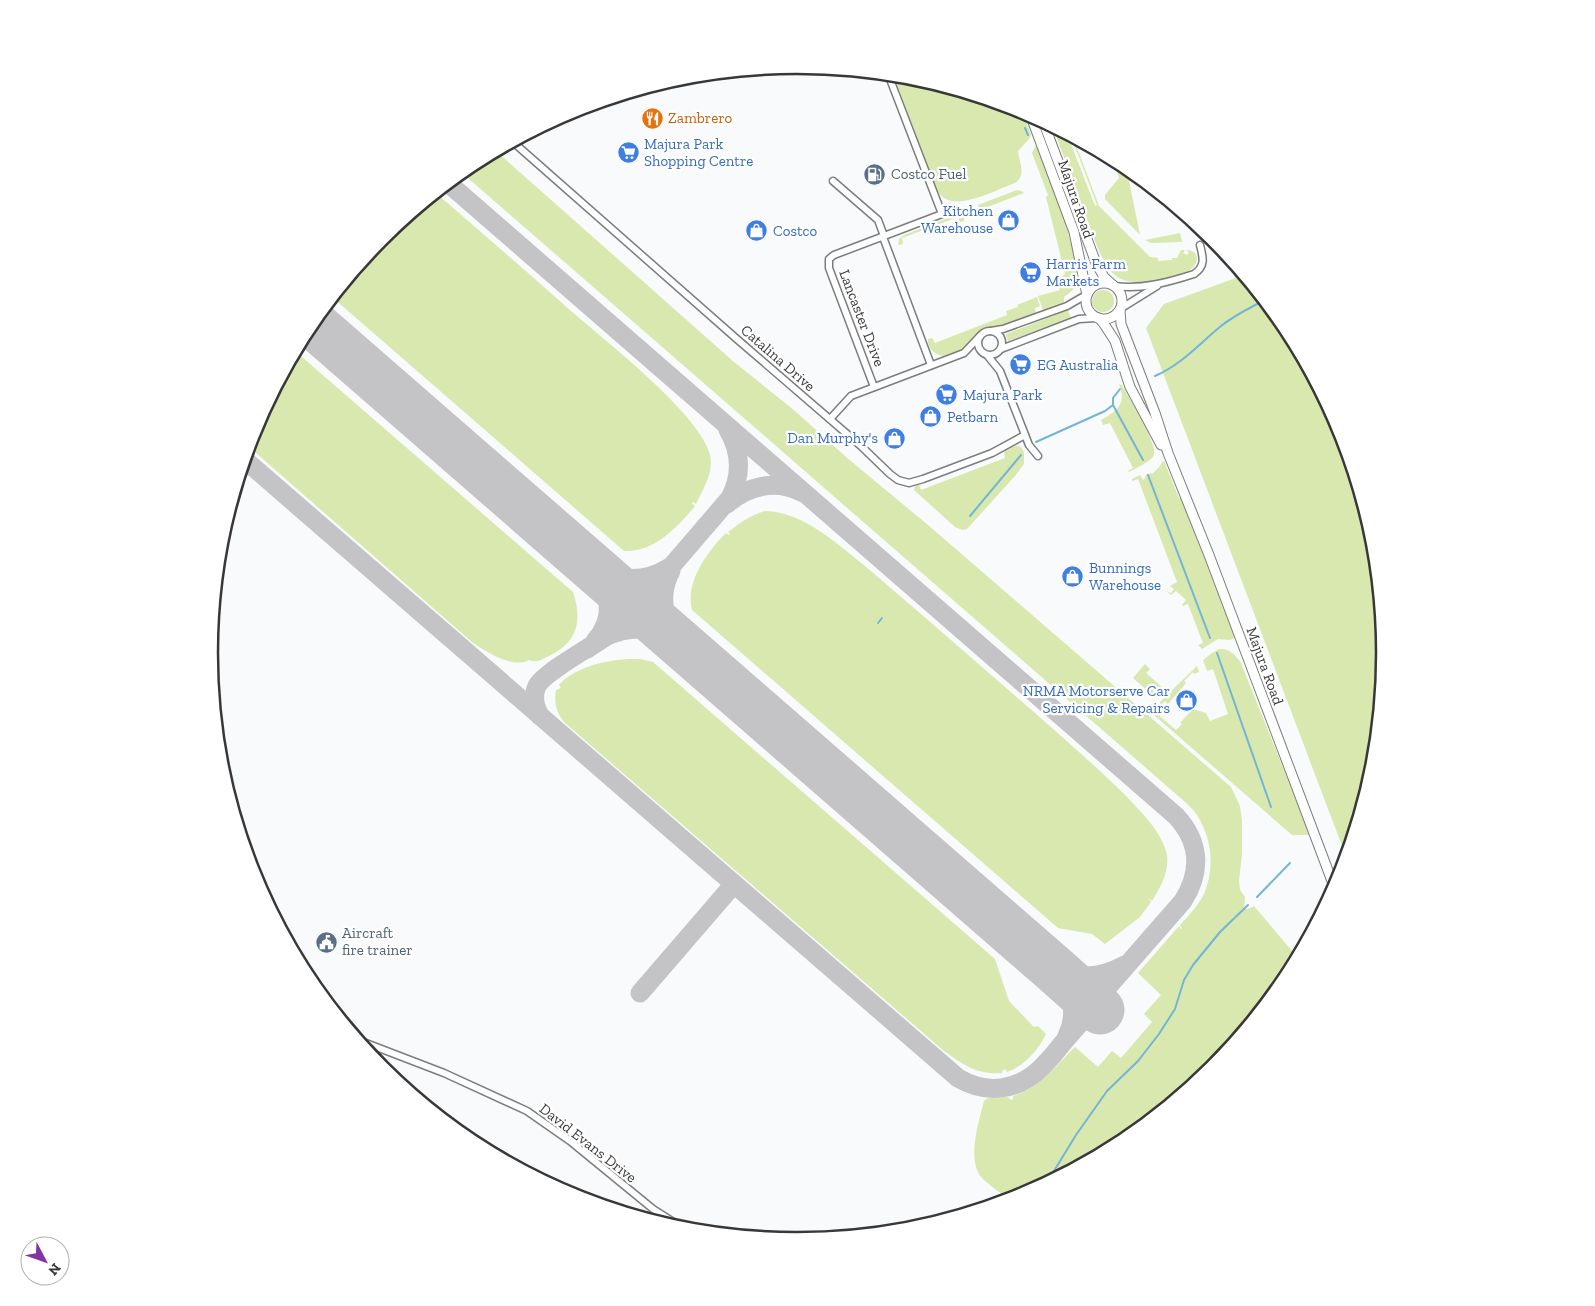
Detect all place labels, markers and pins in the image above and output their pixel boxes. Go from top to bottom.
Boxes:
restaurant icon: Zambrero [640,106,664,130]
place label: Zambrero [668,109,733,127]
place label: Majura Park Shopping Centre [644,135,753,170]
supermarket icon: Majura Park Shopping Centre [616,141,640,165]
fuel station icon: Costco Fuel [863,162,887,186]
place label: Costco Fuel [891,165,966,183]
place label: Kitchen Warehouse [921,202,993,237]
shop icon: Kitchen Warehouse [997,208,1021,232]
shop icon: Costco [745,219,769,243]
place label: Costco [773,222,817,240]
place label: Harris Farm Markets [1046,255,1126,290]
supermarket icon: Harris Farm Markets [1018,261,1042,285]
supermarket icon: EG Australia [1009,353,1033,377]
place label: EG Australia [1037,356,1118,374]
supermarket icon: Majura Park [935,383,959,407]
place label: Majura Park [963,386,1042,404]
shop icon: Petbarn [919,405,943,429]
place label: Petbarn [947,408,998,426]
shop icon: Dan Murphy's [882,426,906,450]
place label: Dan Murphy's [787,429,878,447]
place label: Bunnings Warehouse [1089,559,1161,594]
shop icon: Bunnings Warehouse [1061,565,1085,589]
place label: NRMA Motorserve Car Servicing & Repairs [1023,682,1170,717]
shop icon: NRMA Motorserve Car Servicing & Repairs [1174,688,1198,712]
place label: Aircraft fire trainer [342,924,413,959]
public building icon: Aircraft fire trainer [314,930,338,954]

